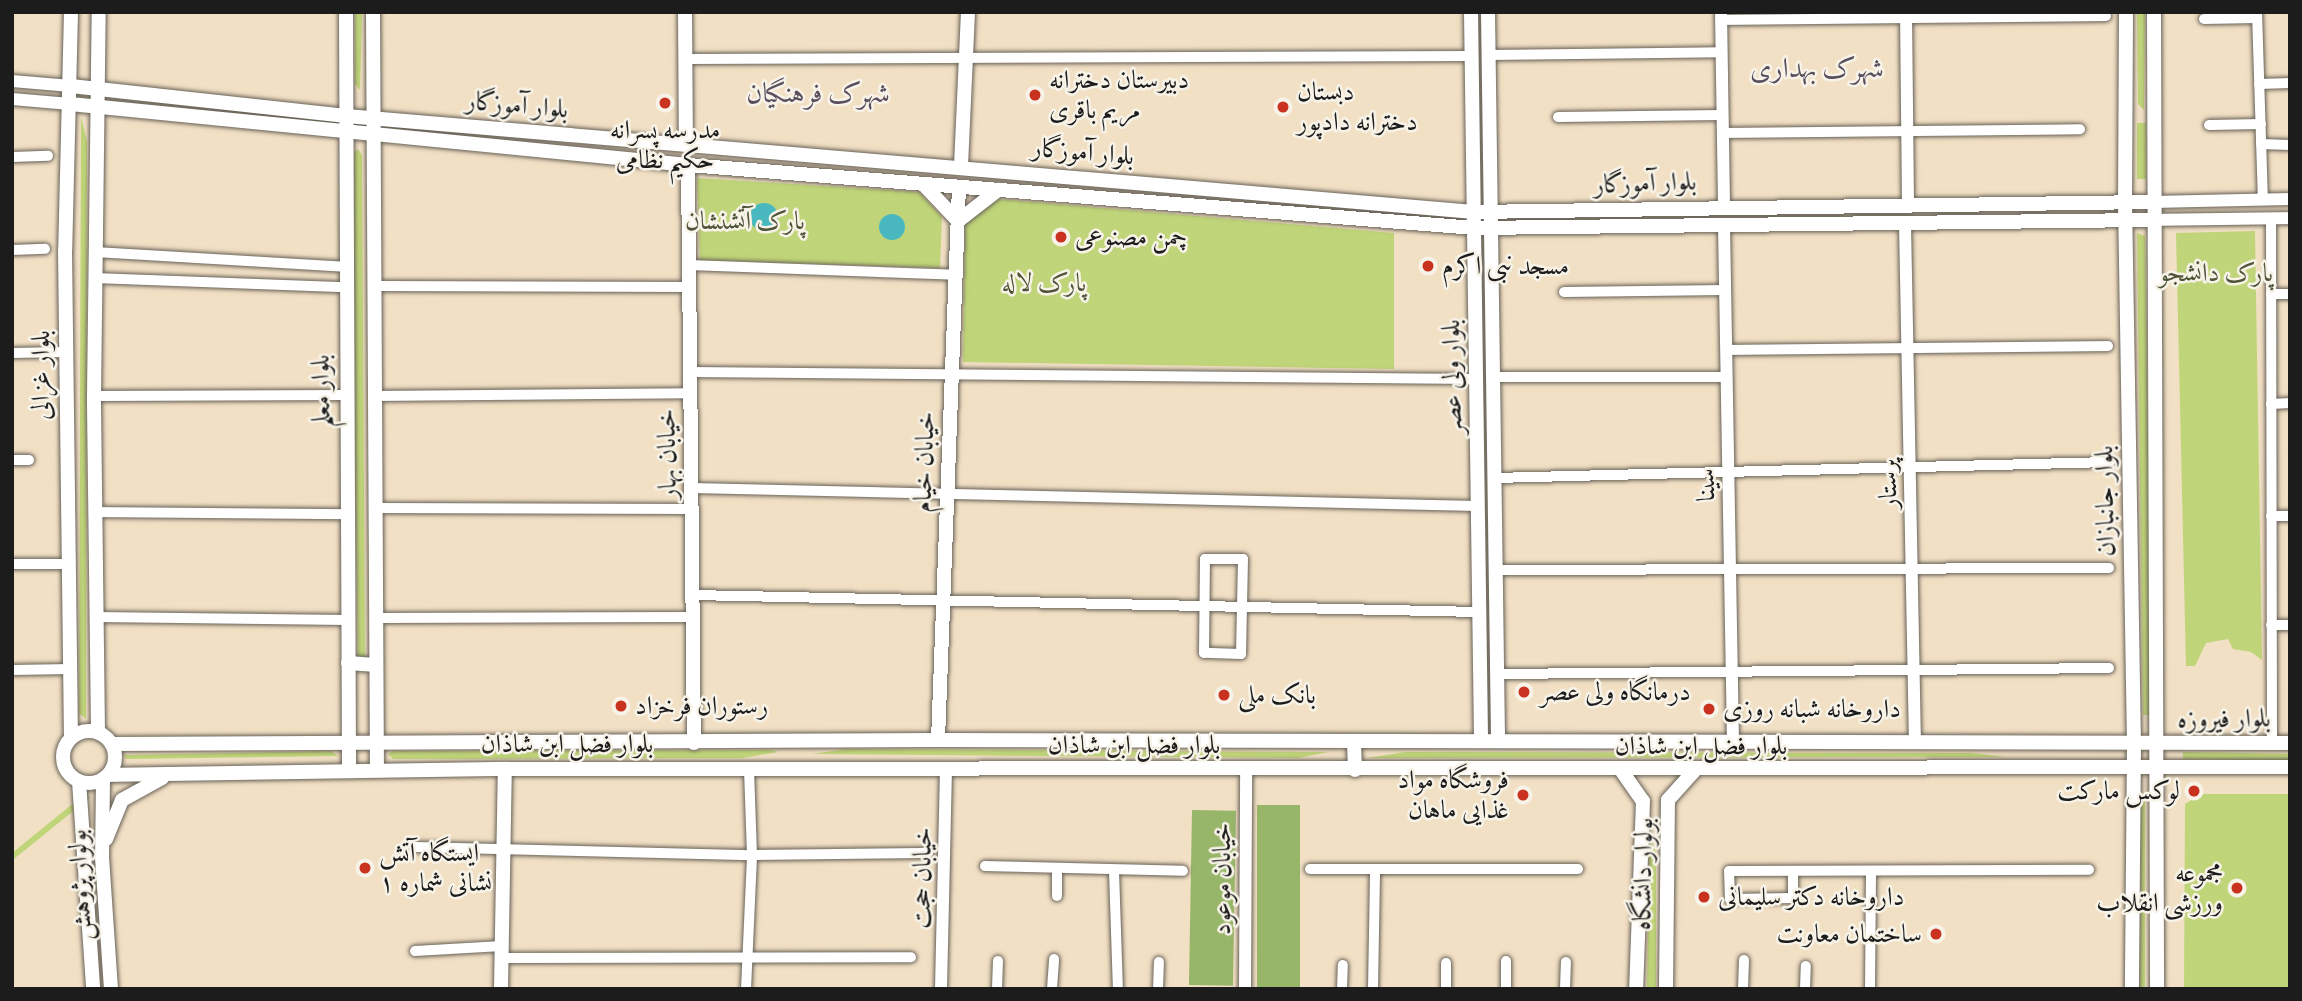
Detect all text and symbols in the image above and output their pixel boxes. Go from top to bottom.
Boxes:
district label: شهرک بهداری [1750,50,1884,84]
place label: دبیرستان دخترانه مریم باقری [1049,64,1189,126]
district label: شهرک فرهنگیان [746,75,890,109]
place label: دبستان دخترانه دادپور [1297,76,1418,138]
street label: بلوار آموزگار [464,85,570,125]
marker: دبیرستان دخترانه مریم باقری [1027,87,1043,103]
marker: مدرسه پسرانه حکیم نظامی [657,95,673,111]
marker: دبستان دخترانه دادپور [1275,99,1291,115]
place label: مدرسه پسرانه حکیم نظامی [610,114,720,176]
street label: بلوار آموزگار [1030,132,1136,172]
street label: بلوار آموزگار [1593,166,1697,200]
park label: پارک آتشنشان [685,205,805,237]
place label: چمن مصنوعی [1075,221,1187,253]
marker: چمن مصنوعی [1053,229,1069,245]
place label: مسجد نبی اکرم [1442,250,1569,282]
park label: پارک دانشجو [2159,257,2273,289]
marker: مسجد نبی اکرم [1420,258,1436,274]
park label: پارک لاله [1002,267,1086,299]
street label: بلوار ولی عصر [1435,319,1469,435]
street label: بلوار غزالی [25,330,57,420]
street label: بلوار معلم [305,354,337,428]
street label: خیابان بهار [651,409,683,499]
street label: خیابان خیام [907,411,941,513]
street label: بلوار جانبازان [2088,445,2122,557]
street label: پرستار [1872,459,1904,509]
street label: سینا [1690,468,1722,502]
place label: درمانگاه ولی عصر [1540,676,1691,708]
place label: بانک ملی [1238,679,1316,711]
marker: درمانگاه ولی عصر [1514,682,1534,702]
marker: بانک ملی [1216,687,1232,703]
place label: رستوران فرخزاد [635,690,768,722]
place label: داروخانه شبانه روزی [1723,693,1901,725]
marker: رستوران فرخزاد [613,698,629,714]
marker: داروخانه شبانه روزی [1701,701,1717,717]
street label: بلوار فیروزه [2177,703,2271,735]
street label: بلوار فضل ابن شاذان [481,728,653,760]
street label: بلوار فضل ابن شاذان [1048,729,1220,761]
street label: بلوار فضل ابن شاذان [1615,730,1787,762]
place label: فروشگاه مواد غذایی ماهان [1397,764,1509,826]
place label: لوکس مارکت [2057,775,2180,807]
marker: لوکس مارکت [2186,783,2202,799]
marker: فروشگاه مواد غذایی ماهان [1515,787,1531,803]
street label: بولوار دانشگاه [1626,817,1660,931]
street label: خیابان موعود [1206,823,1238,935]
street label: خیابان حجت [906,827,938,929]
street label: بولوار پژوهش [62,829,98,941]
place label: ایستگاه آتش نشانی شماره ۱ [379,837,492,898]
place label: مجموعه ورزشی انقلاب [2096,857,2223,918]
marker: ایستگاه آتش نشانی شماره ۱ [357,860,373,876]
marker: مجموعه ورزشی انقلاب [2229,880,2245,896]
place label: داروخانه دکتر سلیمانی [1718,881,1904,913]
marker: داروخانه دکتر سلیمانی [1696,889,1712,905]
place label: ساختمان معاونت [1777,918,1922,950]
marker: ساختمان معاونت [1928,926,1944,942]

